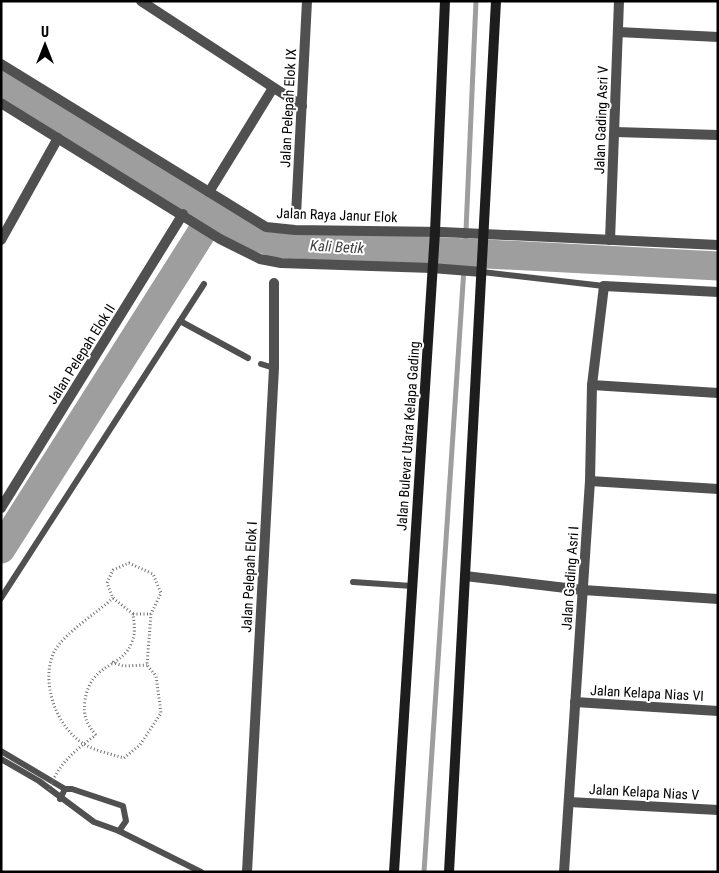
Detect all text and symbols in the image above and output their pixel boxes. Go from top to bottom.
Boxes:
north arrow [20,20,70,70]
text: U [41,24,49,40]
street label: Jalan Pelepah Elok IX [277,48,299,168]
street label: Jalan Gading Asri V [591,65,611,174]
street label: Jalan Raya Janur Elok [276,205,398,225]
water label: Kali Betik [310,237,365,257]
street label: Jalan Pelepah Elok II [44,301,118,407]
street label: Jalan Bulevar Utara Kelapa Gading [393,341,423,531]
street label: Jalan Pelepah Elok I [238,521,260,633]
street label: Jalan Gading Asri I [558,526,582,630]
street label: Jalan Kelapa Nias VI [590,682,704,704]
street label: Jalan Kelapa Nias V [589,781,700,803]

